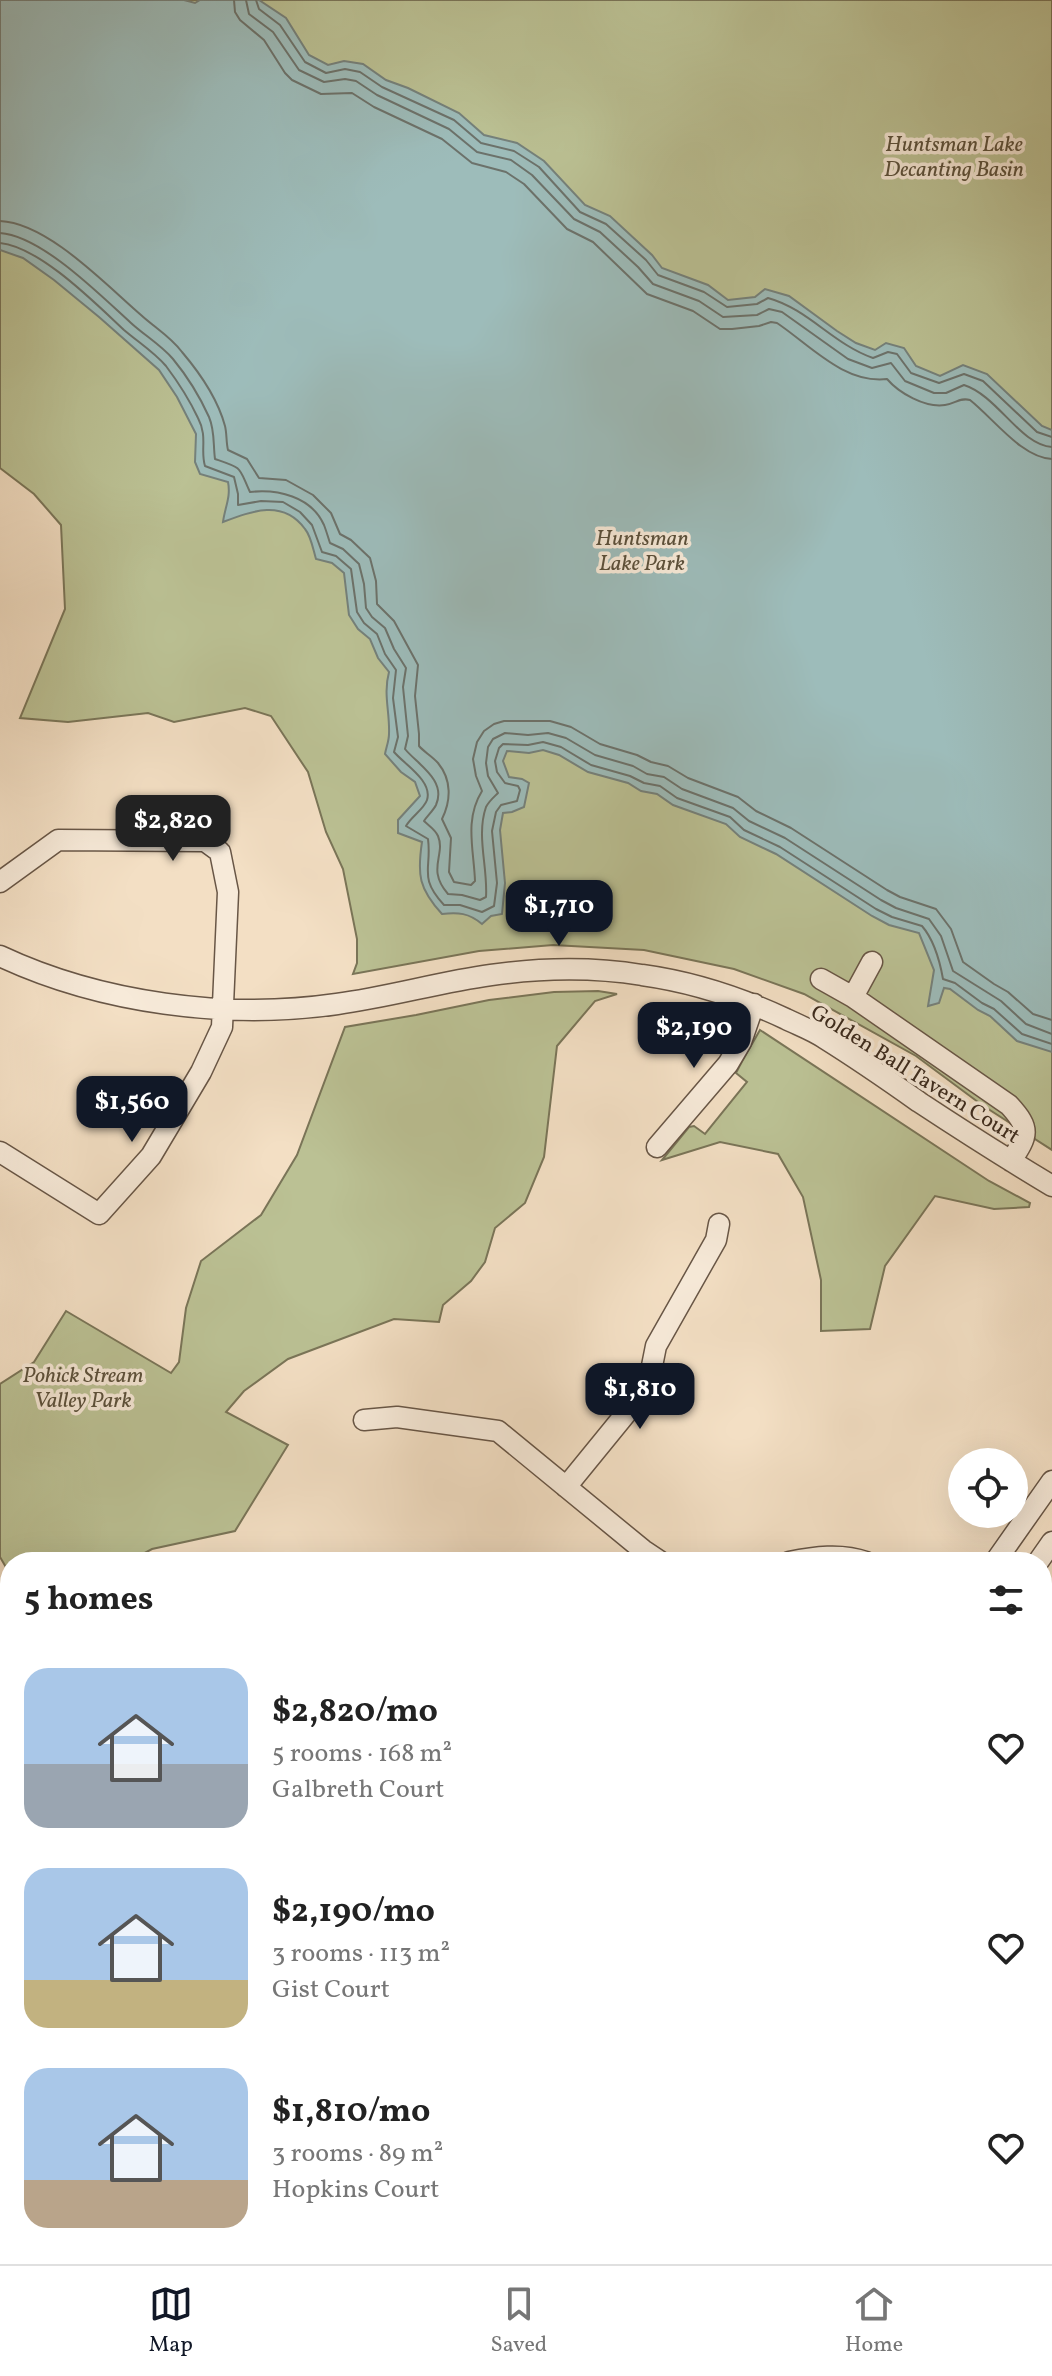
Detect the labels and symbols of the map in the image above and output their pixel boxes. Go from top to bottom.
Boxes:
park label: Huntsman Lake Decanting Basin [884,130,1024,186]
park label: Huntsman Lake Park [595,524,689,580]
pin: $2,820 [108,795,238,863]
pin: $1,710 [494,880,624,948]
street label: Golden Ball Tavern Court [804,998,1026,1153]
pin: $2,190 [629,1002,759,1070]
pin: $1,560 [67,1076,197,1144]
park label: Pohick Stream Valley Park [23,1361,144,1417]
pin: $1,810 [575,1363,705,1431]

